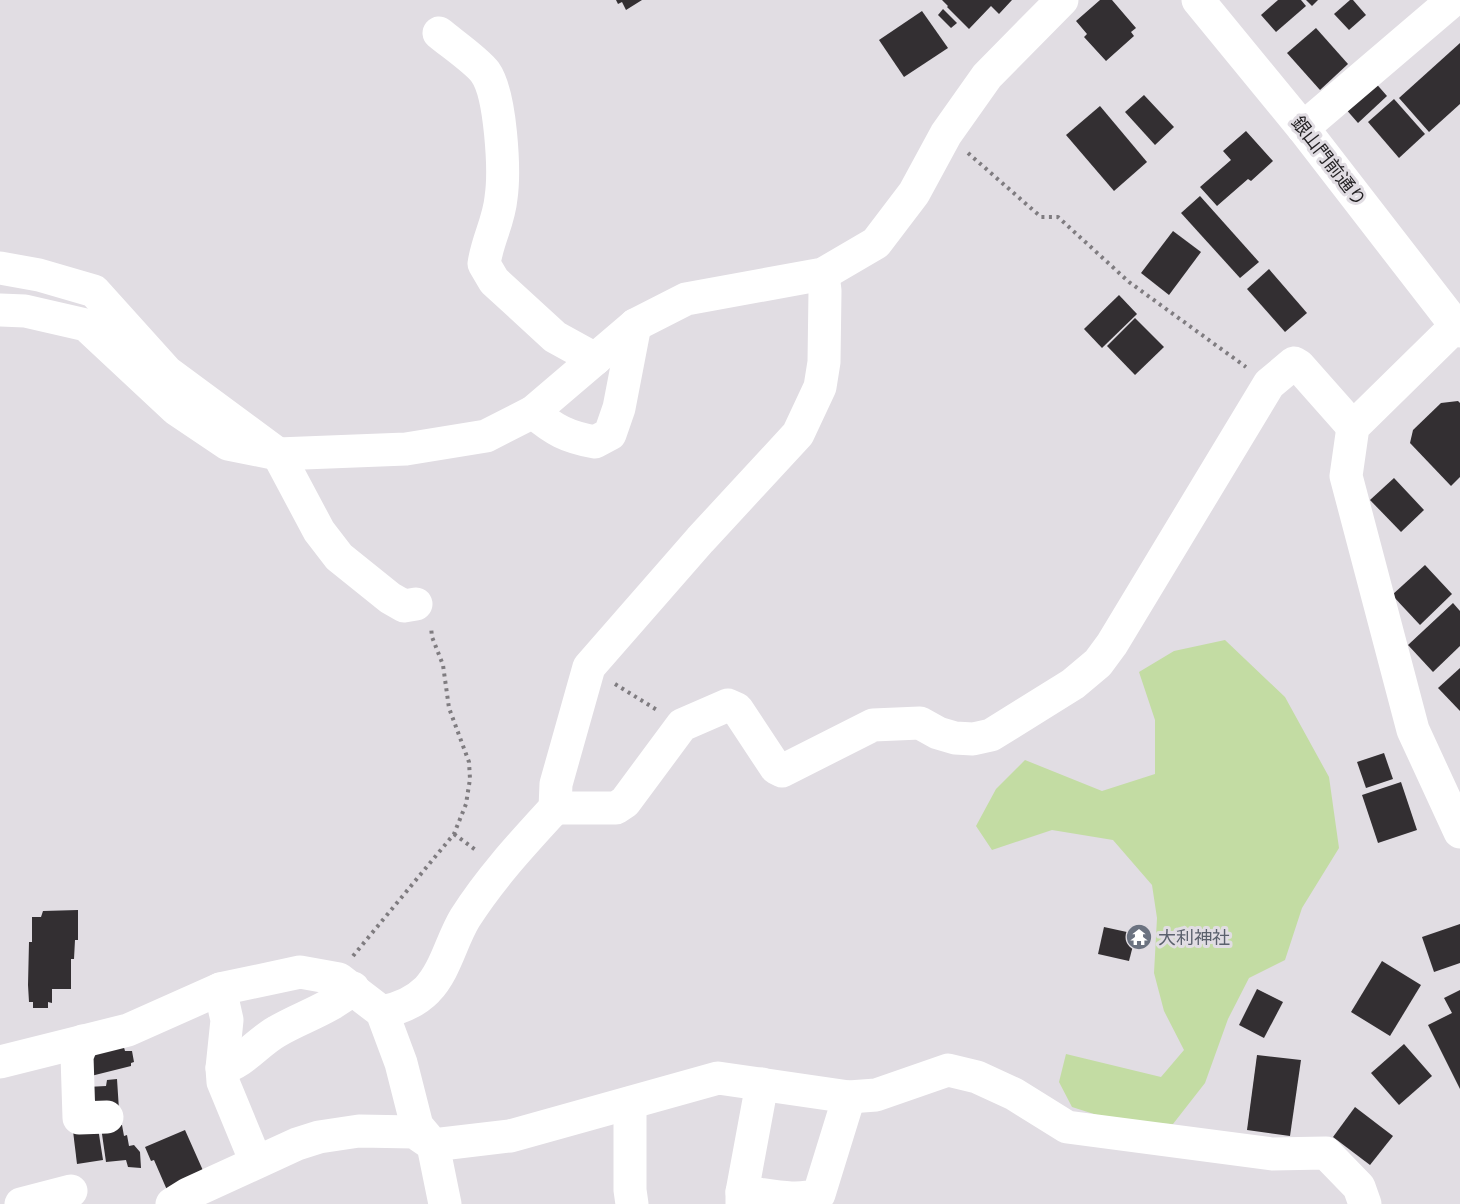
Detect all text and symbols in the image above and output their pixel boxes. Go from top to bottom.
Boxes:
street label: 銀山門前通り [1287,112,1371,210]
temple icon: 大利神社 [1124,922,1154,952]
place label: 大利神社 [1158,927,1230,948]

